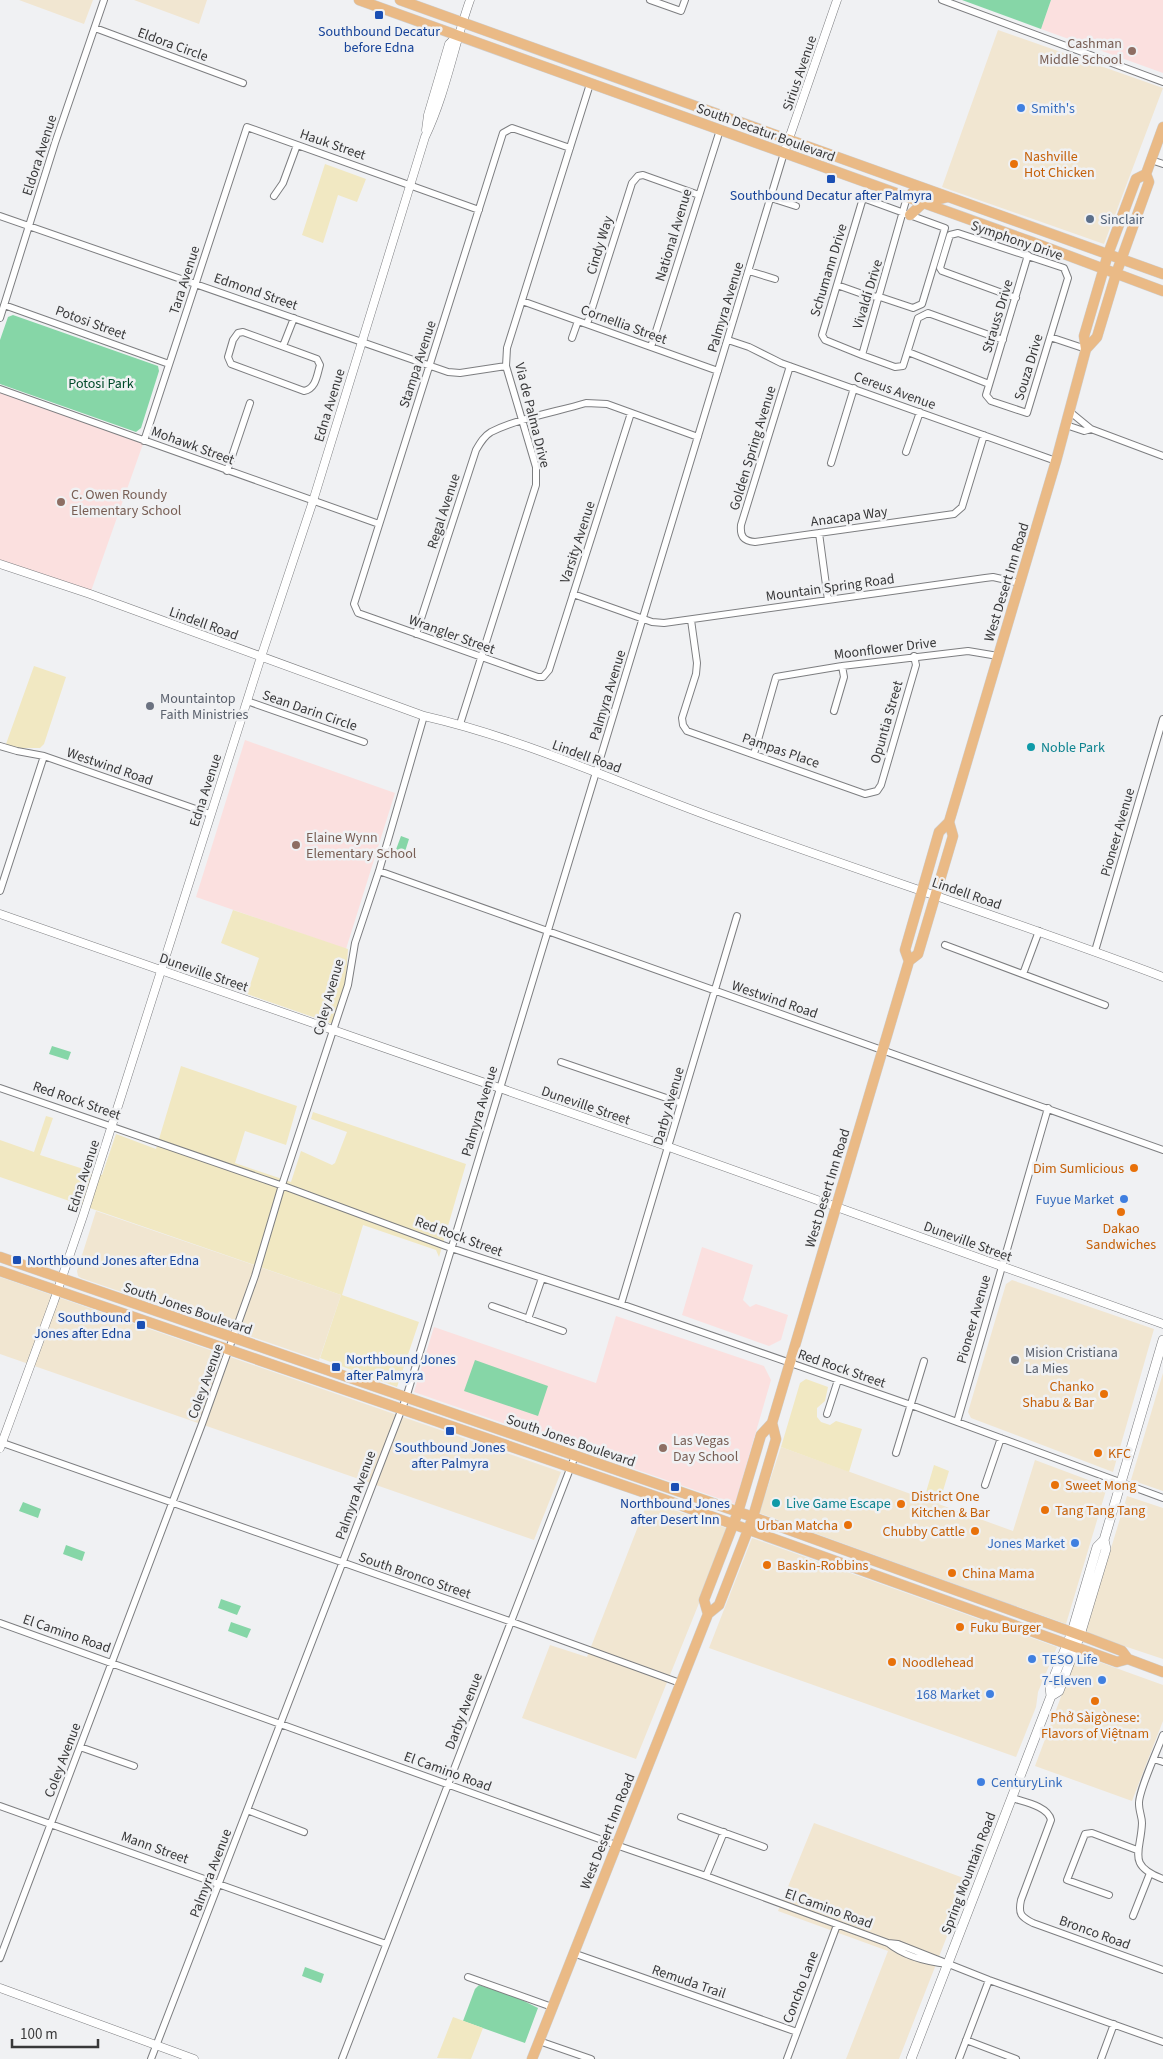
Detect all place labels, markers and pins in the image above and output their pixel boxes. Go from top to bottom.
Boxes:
marker: Southbound Decatur before Edna [373,9,385,21]
place label: Southbound Decatur before Edna [318,22,440,58]
place label: Cashman Middle School [1039,34,1122,70]
marker: Cashman Middle School [1126,45,1138,57]
place label: Smith's [1031,99,1075,119]
marker: Smith's [1015,102,1027,114]
place label: Nashville Hot Chicken [1024,147,1095,183]
marker: Nashville Hot Chicken [1008,158,1020,170]
marker: Southbound Decatur after Palmyra [825,173,837,185]
place label: Southbound Decatur after Palmyra [730,186,932,206]
place label: Sinclair [1100,210,1144,230]
marker: Sinclair [1084,213,1096,225]
place label: C. Owen Roundy Elementary School [71,485,182,521]
marker: C. Owen Roundy Elementary School [55,496,67,508]
place label: Mountaintop Faith Ministries [160,689,248,725]
marker: Mountaintop Faith Ministries [144,700,156,712]
place label: Noble Park [1041,738,1105,758]
marker: Noble Park [1025,741,1037,753]
place label: Elaine Wynn Elementary School [306,828,417,864]
marker: Elaine Wynn Elementary School [290,839,302,851]
place label: Dim Sumlicious [1033,1159,1124,1179]
marker: Dim Sumlicious [1128,1162,1140,1174]
place label: Fuyue Market [1035,1190,1114,1210]
marker: Fuyue Market [1118,1193,1130,1205]
marker: Dakao Sandwiches [1115,1206,1127,1218]
place label: Dakao Sandwiches [1086,1219,1156,1255]
place label: Northbound Jones after Edna [27,1251,199,1271]
marker: Northbound Jones after Edna [11,1254,23,1266]
place label: Southbound Jones after Edna [34,1308,131,1344]
marker: Southbound Jones after Edna [135,1319,147,1331]
place label: Mision Cristiana La Mies [1025,1343,1118,1379]
place label: Northbound Jones after Palmyra [346,1350,456,1386]
marker: Mision Cristiana La Mies [1009,1354,1021,1366]
marker: Northbound Jones after Palmyra [330,1361,342,1373]
place label: Chanko Shabu & Bar [1022,1377,1094,1413]
marker: Chanko Shabu & Bar [1098,1388,1110,1400]
marker: Southbound Jones after Palmyra [444,1425,456,1437]
place label: Las Vegas Day School [673,1431,739,1467]
place label: Southbound Jones after Palmyra [395,1438,506,1474]
marker: Las Vegas Day School [657,1442,669,1454]
place label: KFC [1108,1444,1131,1464]
marker: KFC [1092,1447,1104,1459]
place label: Sweet Mong [1065,1476,1136,1496]
marker: Sweet Mong [1049,1479,1061,1491]
marker: Northbound Jones after Desert Inn [669,1481,681,1493]
place label: District One Kitchen & Bar [911,1487,990,1523]
place label: Northbound Jones after Desert Inn [620,1494,730,1530]
place label: Live Game Escape [786,1494,891,1514]
marker: Live Game Escape [770,1497,782,1509]
marker: District One Kitchen & Bar [895,1498,907,1510]
place label: Tang Tang Tang [1055,1501,1145,1521]
marker: Tang Tang Tang [1039,1504,1051,1516]
place label: Urban Matcha [756,1516,838,1536]
marker: Urban Matcha [842,1519,854,1531]
place label: Chubby Cattle [882,1522,965,1542]
marker: Chubby Cattle [969,1525,981,1537]
place label: Jones Market [987,1534,1065,1554]
marker: Jones Market [1069,1537,1081,1549]
place label: Baskin-Robbins [777,1556,869,1576]
marker: Baskin-Robbins [761,1559,773,1571]
place label: China Mama [962,1564,1034,1584]
marker: China Mama [946,1567,958,1579]
place label: Fuku Burger [970,1618,1041,1638]
marker: Fuku Burger [954,1621,966,1633]
place label: TESO Life [1042,1650,1098,1670]
place label: Noodlehead [902,1653,974,1673]
marker: TESO Life [1026,1653,1038,1665]
marker: Noodlehead [886,1656,898,1668]
place label: 7-Eleven [1042,1671,1092,1691]
marker: 7-Eleven [1096,1674,1108,1686]
place label: 168 Market [916,1685,980,1705]
marker: 168 Market [984,1688,996,1700]
marker: Phở Sàigònese: Flavors of Việtnam [1089,1695,1101,1707]
place label: Phở Sàigònese: Flavors of Việtnam [1041,1708,1149,1744]
place label: CenturyLink [991,1773,1063,1793]
marker: CenturyLink [975,1776,987,1788]

